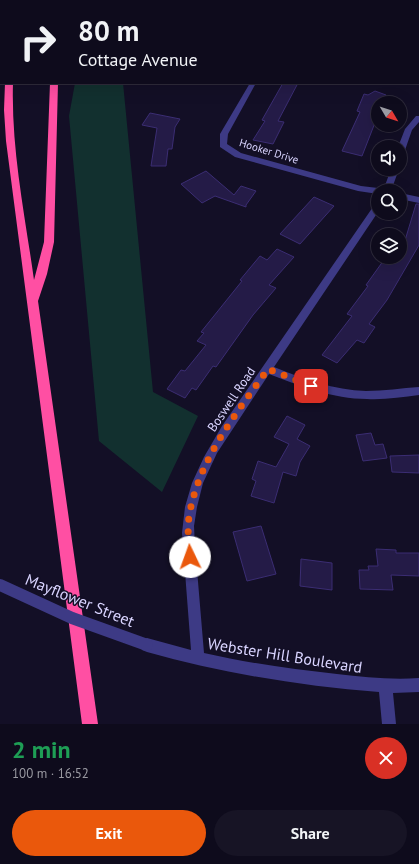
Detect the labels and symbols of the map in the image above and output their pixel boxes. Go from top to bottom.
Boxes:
north arrow [371,96,407,132]
street label: Hooker Drive [238,135,301,167]
street label: Boswell Road [203,364,259,435]
pin [294,369,328,403]
position arrow [169,536,211,578]
street label: Mayflower Street [22,569,138,631]
street label: Webster Hill Boulevard [206,633,364,677]

